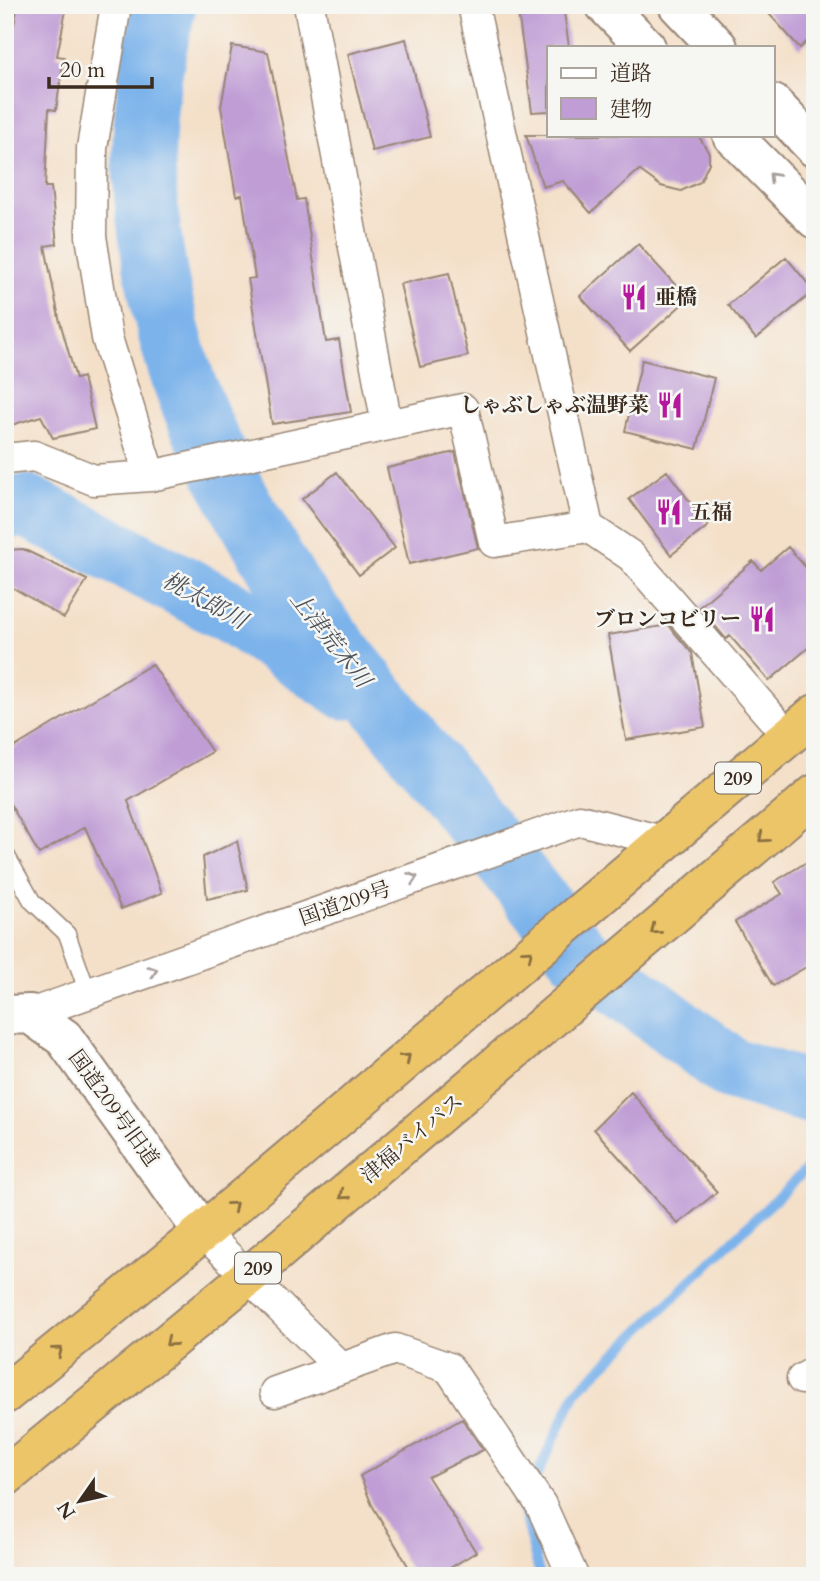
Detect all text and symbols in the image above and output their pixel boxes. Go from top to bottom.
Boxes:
scale bar [49,46,152,90]
legend [547,46,774,136]
text: 20 m [60,56,105,85]
text: 道路 [610,59,652,88]
text: 建物 [610,95,652,124]
one-way arrow [769,172,782,185]
restaurant icon: 亜橋 [619,282,649,312]
place label: 亜橋 [655,283,697,312]
restaurant icon: しゃぶしゃぶ温野菜 [655,390,685,420]
place label: しゃぶしゃぶ温野菜 [460,391,649,420]
restaurant icon: 五福 [654,497,684,527]
place label: 五福 [690,498,732,527]
water label: 桃太郎川 [157,565,255,638]
water label: 上津荒木川 [283,584,380,697]
restaurant icon: ブロンコビリー [747,604,777,634]
place label: ブロンコビリー [594,605,741,634]
road number: 209 [715,762,761,793]
one-way arrow [758,830,771,842]
one-way arrow [407,873,419,887]
street label: 国道209号 [295,874,395,933]
one-way arrow [650,922,663,934]
one-way arrow [520,950,532,963]
one-way arrow [146,965,158,979]
street label: 国道209号旧道 [62,1044,166,1172]
one-way arrow [398,1054,411,1066]
street label: 津福バイパス [355,1087,470,1190]
one-way arrow [339,1187,352,1199]
one-way arrow [225,1202,238,1214]
road number: 209 [235,1252,281,1284]
one-way arrow [165,1333,177,1346]
one-way arrow [50,1347,63,1359]
north arrow [46,1466,116,1536]
text: N [51,1495,82,1524]

